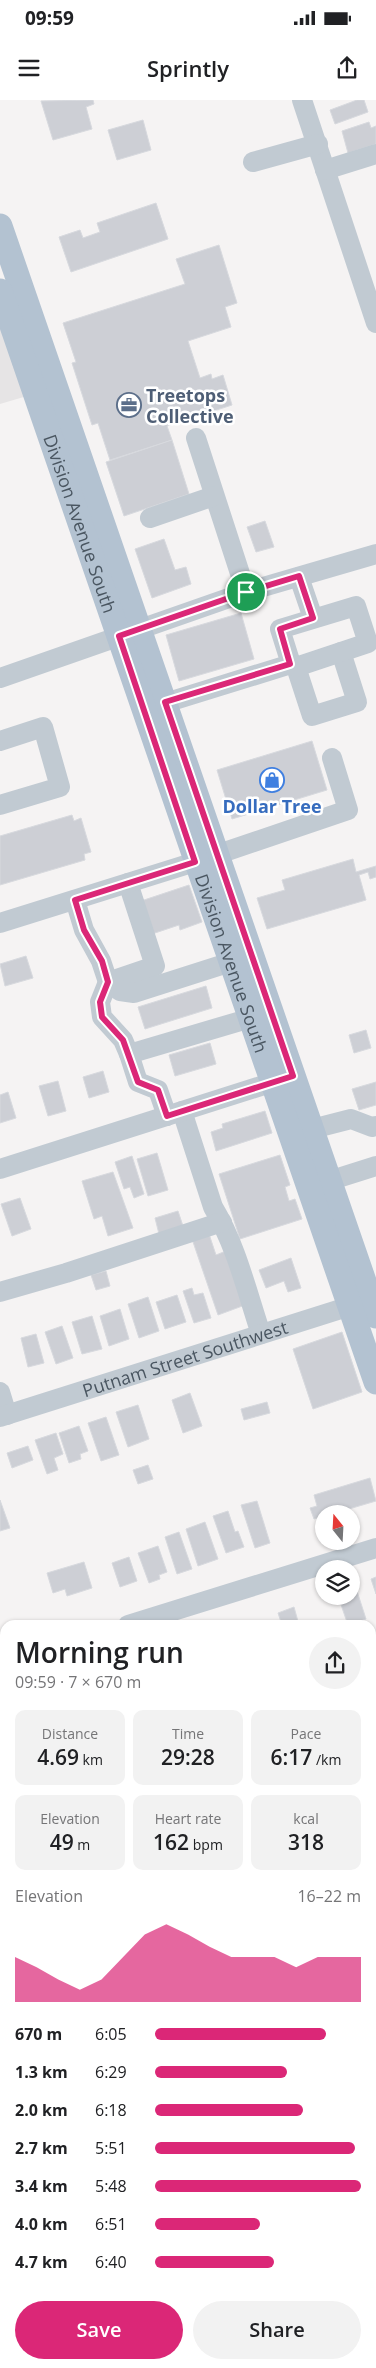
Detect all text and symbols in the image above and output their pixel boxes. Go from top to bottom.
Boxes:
text: 09:59 [25,5,74,31]
text: Sprintly [147,53,229,83]
icon: menu [15,54,43,82]
icon: share [333,54,361,82]
place label: Treetops Collective [146,383,234,428]
office icon: Treetops Collective [116,392,142,418]
street label: Division Avenue South [38,431,122,616]
pin [225,571,267,613]
icon: arrive [232,578,260,606]
shop icon: Dollar Tree [259,767,285,793]
place label: Dollar Tree [222,794,322,818]
street label: Division Avenue South [190,871,274,1056]
street label: Putnam Street Southwest [79,1315,291,1402]
north arrow [315,1505,360,1550]
map controls [315,1505,360,1605]
button: layers [315,1560,360,1605]
text: Morning run [15,1633,184,1671]
button: share [309,1637,361,1689]
text: 09:59 · 7 × 670 m [15,1671,141,1693]
text: Distance [42,1724,98,1743]
text: Time [172,1724,204,1743]
text: Pace [291,1724,321,1743]
text: 4.69 [37,1743,79,1771]
text: 29:28 [161,1743,215,1771]
text: 6:17 [271,1743,312,1771]
text: km [79,1750,103,1769]
text: /km [312,1750,341,1769]
text: Elevation [40,1809,100,1828]
text: Heart rate [155,1809,221,1828]
text: kcal [293,1809,319,1828]
text: 49 [50,1828,74,1856]
text: 162 [153,1828,189,1856]
text: 318 [288,1828,324,1856]
text: m [74,1835,90,1854]
text: bpm [189,1835,223,1854]
text: Elevation [15,1885,83,1907]
text: 16–22 m [297,1885,361,1907]
text: 670 m [15,2023,62,2045]
text: 6:05 [95,2023,127,2045]
text: 1.3 km [15,2061,68,2083]
text: 6:29 [95,2061,127,2083]
text: 2.0 km [15,2099,68,2121]
text: 6:18 [95,2099,127,2121]
text: 2.7 km [15,2137,68,2159]
text: 5:51 [95,2137,127,2159]
text: 3.4 km [15,2175,68,2197]
text: 5:48 [95,2175,127,2197]
text: 4.0 km [15,2213,68,2235]
text: 6:51 [95,2213,127,2235]
text: 4.7 km [15,2251,68,2273]
text: 6:40 [95,2251,127,2273]
button: Save [15,2301,183,2359]
button: Share [193,2301,361,2359]

